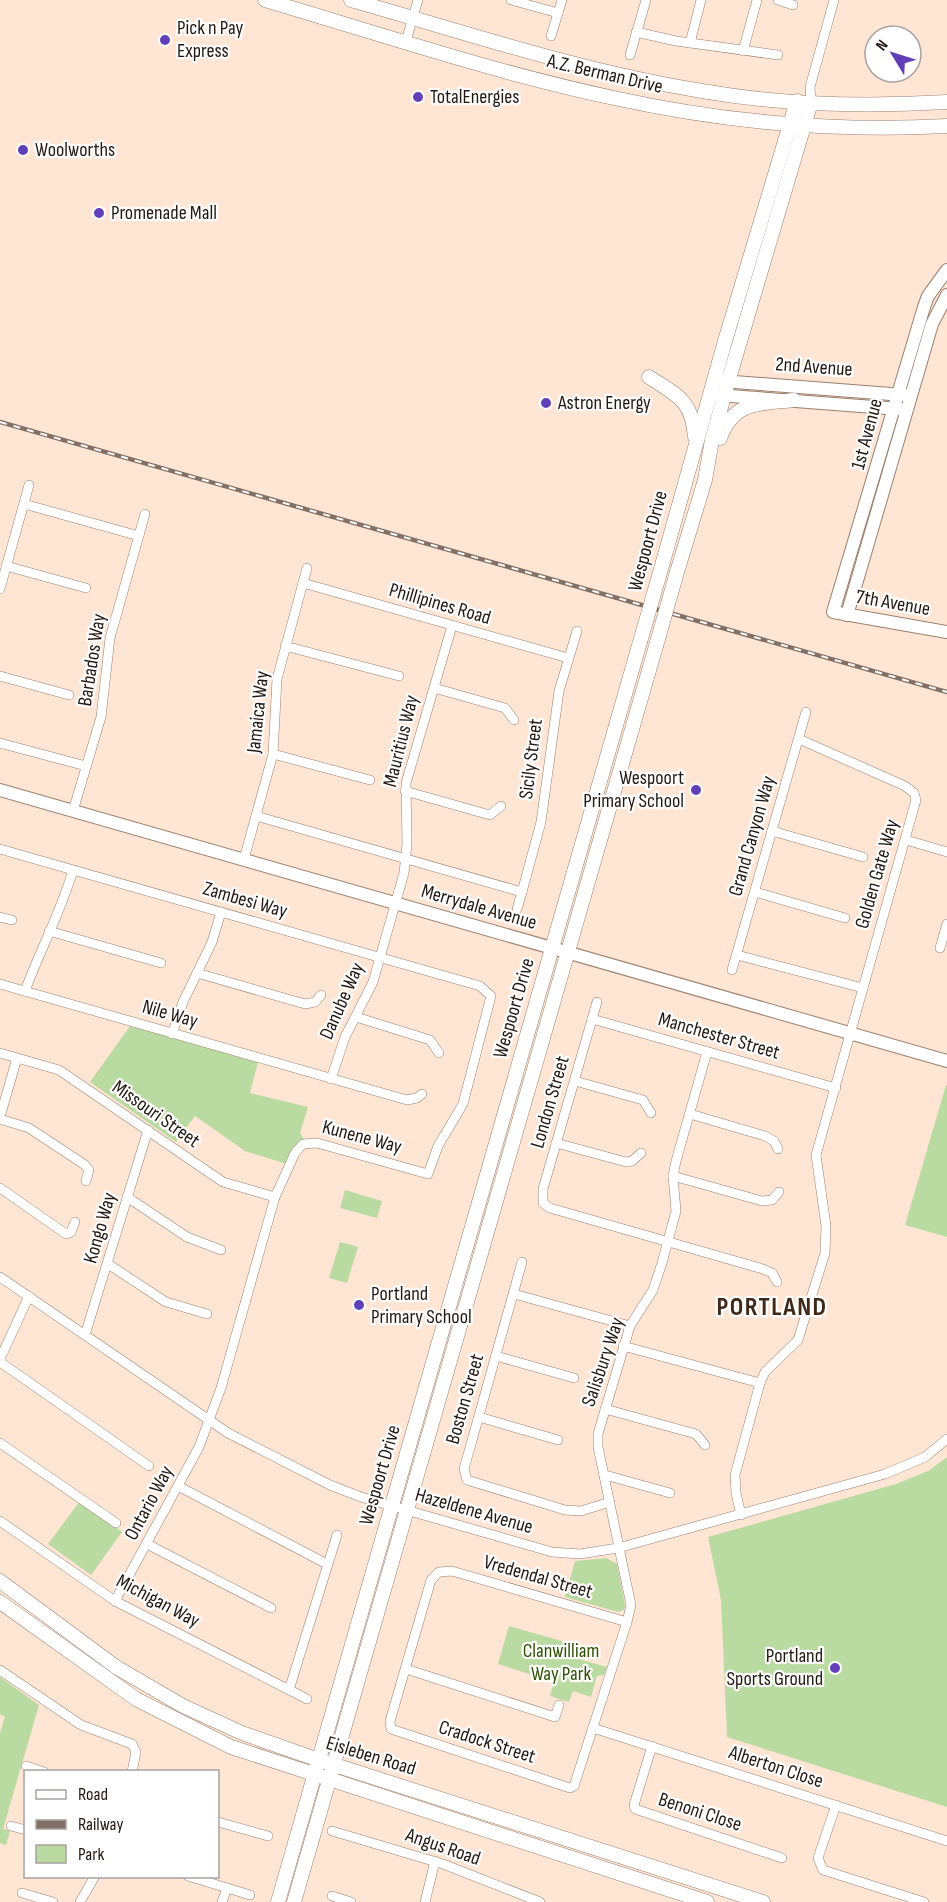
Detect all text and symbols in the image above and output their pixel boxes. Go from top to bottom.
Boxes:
place label: Pick n Pay Express [177,16,243,63]
north arrow [863,24,923,84]
marker: Pick n Pay Express [158,33,172,47]
text: N [872,36,892,55]
street label: A.Z. Berman Drive [544,49,665,99]
place label: TotalEnergies [430,85,519,109]
marker: TotalEnergies [411,90,425,104]
place label: Woolworths [35,138,115,162]
marker: Woolworths [16,143,30,157]
place label: Promenade Mall [111,201,217,225]
marker: Promenade Mall [92,206,106,220]
street label: 2nd Avenue [775,352,853,382]
place label: Astron Energy [557,391,651,415]
marker: Astron Energy [539,396,553,410]
street label: 1st Avenue [846,396,888,472]
street label: Wespoort Drive [623,488,673,594]
street label: Phillipines Road [386,578,494,630]
street label: 7th Avenue [854,585,932,621]
street label: Barbados Way [73,612,111,708]
street label: Jamaica Way [242,669,274,755]
street label: Mauritius Way [378,692,424,789]
street label: Sicily Street [514,717,548,801]
place label: Wespoort Primary School [583,766,684,813]
street label: Grand Canyon Way [723,773,781,899]
marker: Wespoort Primary School [689,783,703,797]
street label: Golden Gate Way [850,816,904,931]
street label: Zambesi Way [200,877,290,924]
street label: Merrydale Avenue [418,879,540,935]
street label: Wespoort Drive [488,955,540,1061]
street label: Danube Way [314,959,370,1043]
street label: Nile Way [139,995,201,1033]
street label: Manchester Street [656,1007,782,1065]
street label: London Street [525,1053,575,1151]
street label: Missouri Street [108,1075,204,1153]
street label: Kunene Way [320,1115,405,1159]
street label: Kongo Way [78,1189,122,1266]
place label: Portland Primary School [371,1282,472,1329]
district label: PORTLAND [716,1292,828,1323]
marker: Portland Primary School [352,1298,366,1312]
street label: Salisbury Way [577,1314,629,1410]
street label: Boston Street [441,1351,489,1447]
street label: Wespoort Drive [354,1422,406,1528]
street label: Ontario Way [119,1461,179,1544]
street label: Hazeldene Avenue [412,1483,536,1539]
street label: Vredendal Street [481,1550,595,1604]
street label: Michigan Way [112,1569,204,1633]
park label: Clanwilliam Way Park [523,1639,599,1686]
place label: Portland Sports Ground [727,1644,823,1691]
marker: Portland Sports Ground [828,1661,842,1675]
street label: Cradock Street [436,1715,538,1769]
street label: Eisleben Road [323,1731,419,1781]
street label: Alberton Close [725,1740,826,1794]
legend [24,1770,219,1878]
text: Road [78,1784,108,1805]
street label: Benoni Close [655,1787,745,1837]
text: Railway [78,1814,123,1835]
street label: Angus Road [401,1823,484,1871]
text: Park [78,1844,104,1865]

